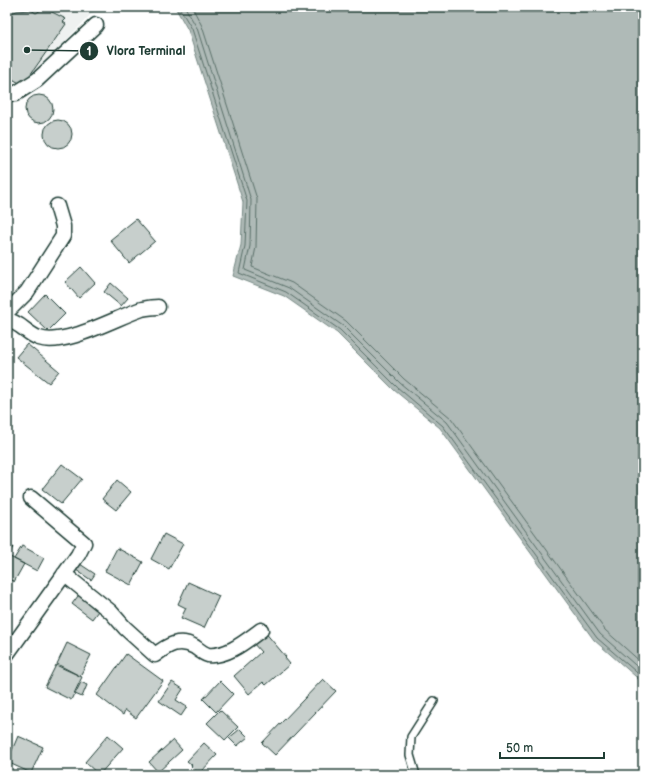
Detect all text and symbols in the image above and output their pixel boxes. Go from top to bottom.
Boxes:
callout: Vlora Terminal [79,39,194,63]
text: 1 [86,44,92,59]
text: Vlora Terminal [107,44,185,59]
scale bar [500,734,604,760]
text: 50 m [506,741,533,756]

